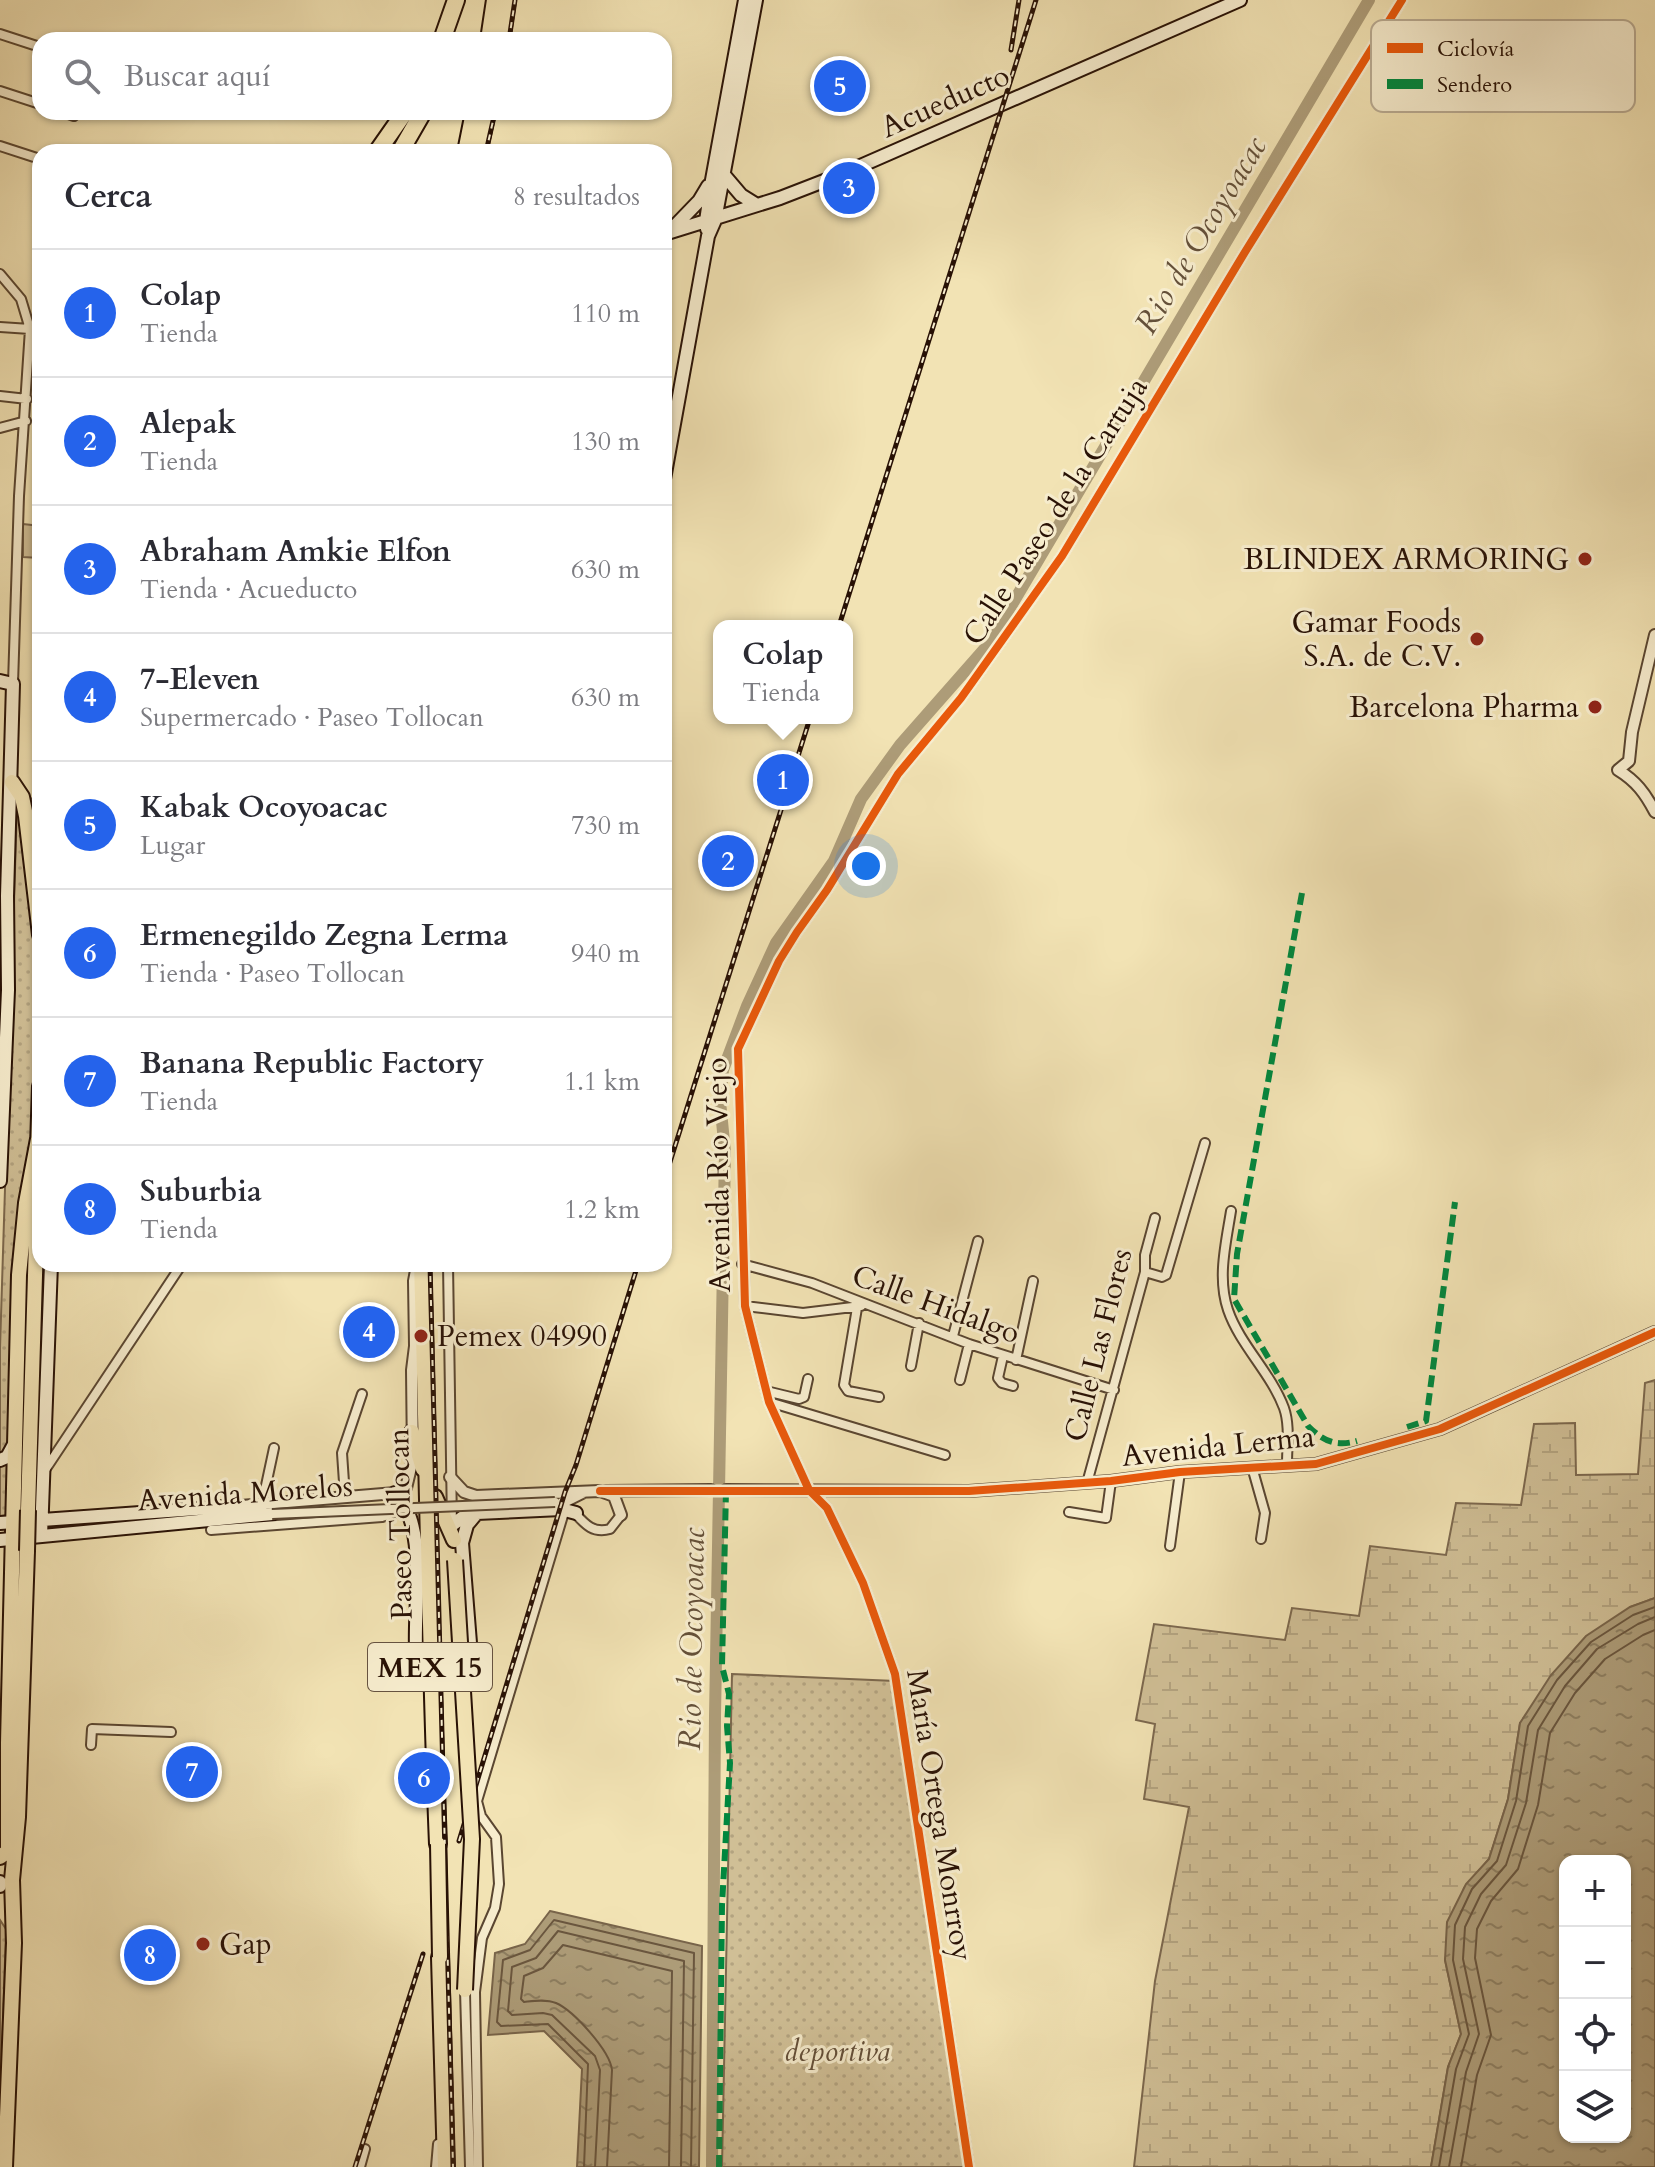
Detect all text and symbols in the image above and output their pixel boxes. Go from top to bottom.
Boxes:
legend [1371,20,1635,112]
search box [32,32,672,120]
text: Ciclovía [1437,34,1515,64]
icon: search [60,54,104,98]
street label: Acueducto [874,55,1016,148]
text: Buscar aquí [124,56,270,97]
pin: 5 [814,56,866,116]
text: Sendero [1437,70,1512,100]
water label: Rio de Ocoyoacac [1125,128,1277,343]
pin: 3 [823,158,875,218]
text: Cerca [64,173,152,219]
text: 8 resultados [513,179,640,214]
text: Colap [140,275,222,316]
text: 1 [83,296,97,331]
text: 110 m [571,296,640,331]
text: Tienda [140,316,218,351]
street label: Calle Paseo de la Cartuja [953,369,1158,653]
text: Alepak [140,403,236,444]
text: 2 [83,424,97,459]
text: 130 m [571,424,640,459]
text: Tienda [140,444,218,479]
text: Abraham Amkie Elfon [140,531,451,572]
place label: BLINDEX ARMORING [1243,539,1569,580]
marker: BLINDEX ARMORING [1576,550,1594,568]
text: 3 [83,552,97,587]
text: 630 m [571,552,640,587]
text: Tienda · Acueducto [140,572,357,607]
place label: Gamar Foods S.A. de C.V. [1291,602,1461,677]
popup [713,620,853,724]
marker: Gamar Foods S.A. de C.V. [1468,630,1486,648]
text: Colap [742,634,824,675]
text: 7-Eleven [140,659,259,700]
text: Tienda [742,675,820,710]
text: 4 [83,680,97,715]
text: 630 m [571,680,640,715]
place label: Barcelona Pharma [1349,687,1579,728]
marker: Barcelona Pharma [1586,698,1604,716]
text: Supermercado · Paseo Tollocan [140,700,484,735]
pin: 1 [757,750,809,810]
text: Kabak Ocoyoacac [140,787,388,828]
text: 5 [83,808,97,843]
text: 730 m [571,808,640,843]
text: Lugar [140,828,205,863]
pin: 2 [702,831,754,891]
your location [846,846,886,886]
text: Ermenegildo Zegna Lerma [140,915,508,956]
text: 6 [83,936,97,971]
text: 940 m [571,936,640,971]
text: Tienda · Paseo Tollocan [140,956,405,991]
text: Banana Republic Factory [140,1043,484,1084]
street label: Avenida Río Viejo [696,1057,741,1293]
text: 7 [83,1064,97,1099]
text: 1.1 km [564,1064,640,1099]
text: Tienda [140,1084,218,1119]
text: Suburbia [140,1171,262,1212]
text: 8 [83,1192,97,1227]
text: 1.2 km [564,1192,640,1227]
text: Tienda [140,1212,218,1247]
street label: Calle Las Flores [1055,1244,1142,1446]
street label: Calle Hidalgo [846,1255,1026,1354]
pin: 4 [343,1302,395,1362]
place label: Pemex 04990 [437,1316,607,1357]
marker: Pemex 04990 [412,1327,430,1345]
street label: Avenida Lerma [1120,1416,1317,1477]
street label: Paseo Tollocan [378,1428,423,1620]
street label: Avenida Morelos [136,1466,354,1521]
water label: Rio de Ocoyoacac [668,1527,716,1751]
road number: MEX 15 [368,1643,492,1691]
street label: María Ortega Monrroy [896,1666,983,1964]
pin: 7 [166,1742,218,1802]
pin: 6 [398,1748,450,1808]
map controls [1559,1855,1631,2143]
button: + [1559,1855,1631,1927]
place label: Gap [219,1924,272,1965]
pin: 8 [124,1925,176,1985]
button: − [1559,1927,1631,1999]
marker: Gap [194,1935,212,1953]
button: locate [1559,1999,1631,2071]
park label: deportiva [784,2031,890,2072]
button: layers [1559,2071,1631,2143]

